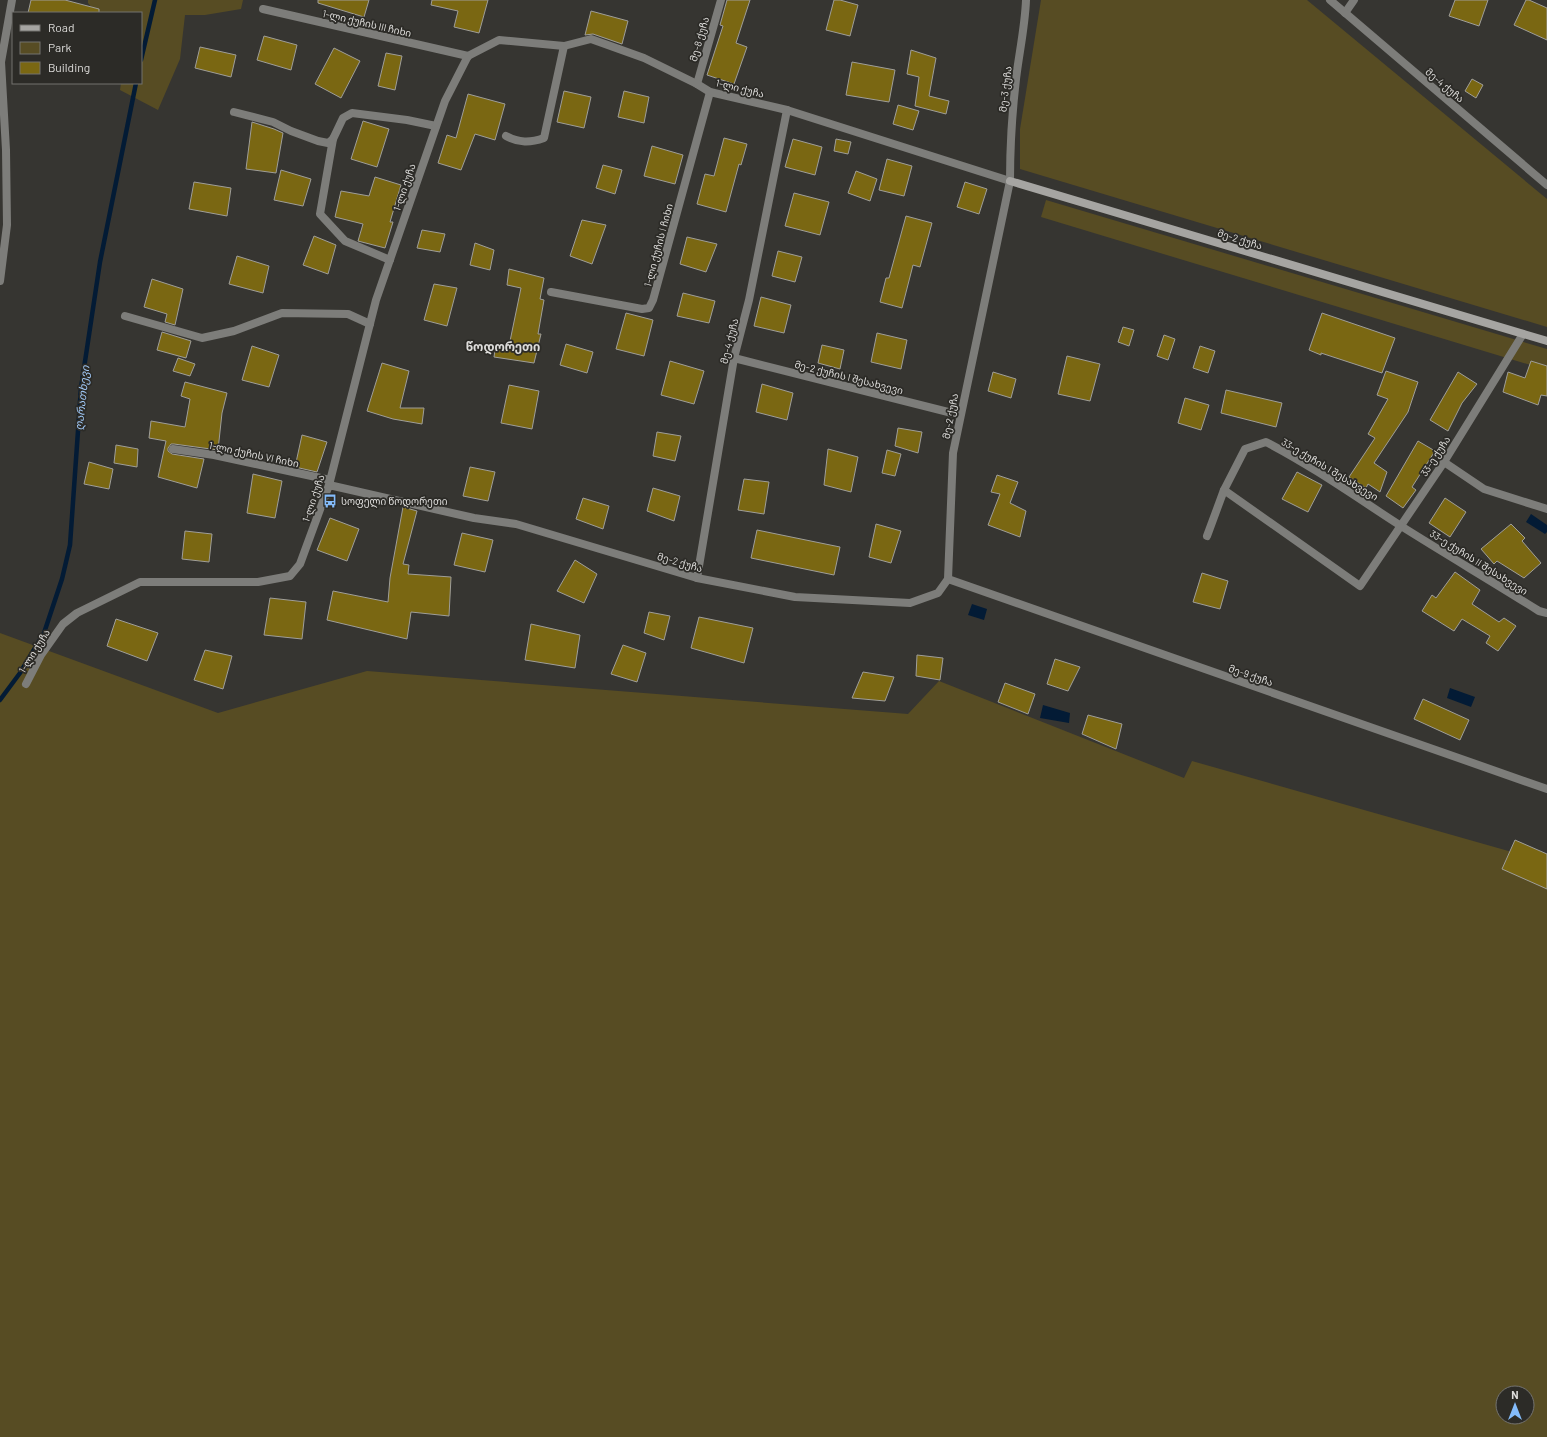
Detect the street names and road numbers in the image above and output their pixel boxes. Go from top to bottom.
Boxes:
street label: 1-ლი ქუჩის III ჩიხი [321,7,413,40]
street label: მე-8 ქუჩა [687,15,712,63]
street label: მე-3 ქუჩა [996,65,1015,113]
street label: მე-4 ქუჩა [1423,65,1467,105]
street label: 1-ლი ქუჩა [714,76,765,101]
street label: 1-ლი ქუჩა [390,162,419,213]
street label: 1-ლი ქუჩის I ჩიხი [641,202,676,288]
street label: მე-2 ქუჩა [1216,226,1264,252]
street label: მე-4 ქუჩა [718,317,741,365]
street label: მე-2 ქუჩის I შესახვევი [793,358,905,397]
street label: მე-2 ქუჩა [940,392,961,440]
street label: 33-ე ქუჩა [1418,434,1453,479]
street label: 33-ე ქუჩის I შესახვევი [1279,435,1381,504]
street label: 1-ლი ქუჩის VI ჩიხი [208,439,300,470]
street label: 1-ლი ქუჩა [299,473,328,524]
street label: 33-ე ქუჩის II შესახვევი [1427,527,1530,598]
street label: მე-2 ქუჩა [656,550,704,575]
street label: 1-ლი ქუჩა [16,627,53,676]
street label: მე-9 ქუჩა [1227,662,1275,689]

